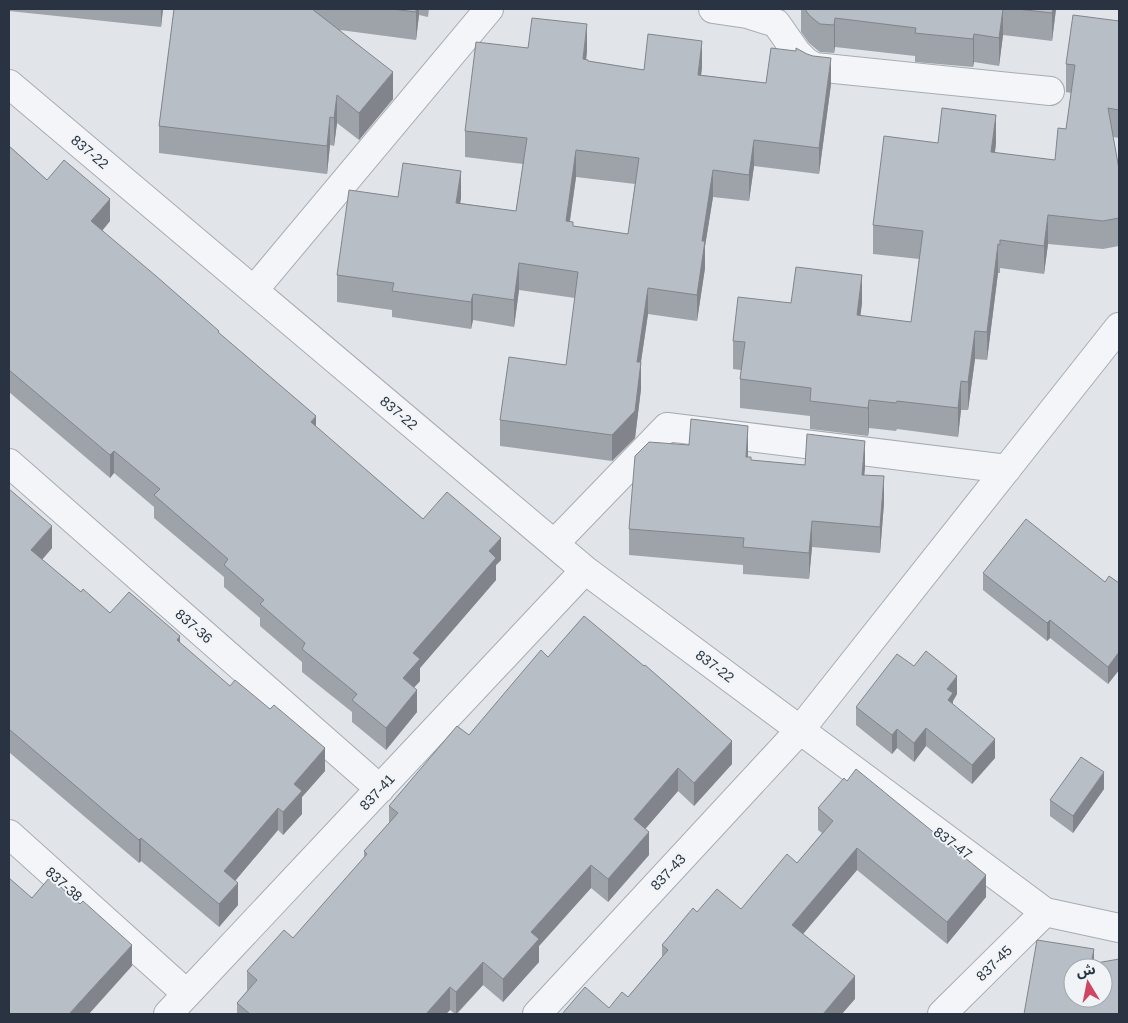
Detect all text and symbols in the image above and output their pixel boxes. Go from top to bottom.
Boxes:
street label: 837-22 [68,132,112,172]
street label: 837-22 [377,393,421,433]
street label: 837-36 [172,606,216,646]
street label: 837-22 [693,646,737,686]
street label: 837-41 [356,770,398,813]
street label: 837-47 [931,823,975,863]
street label: 837-43 [647,850,689,893]
street label: 837-38 [42,863,86,905]
street label: 837-45 [973,942,1015,984]
north arrow [1063,958,1113,1008]
text: ش [1075,961,1097,980]

